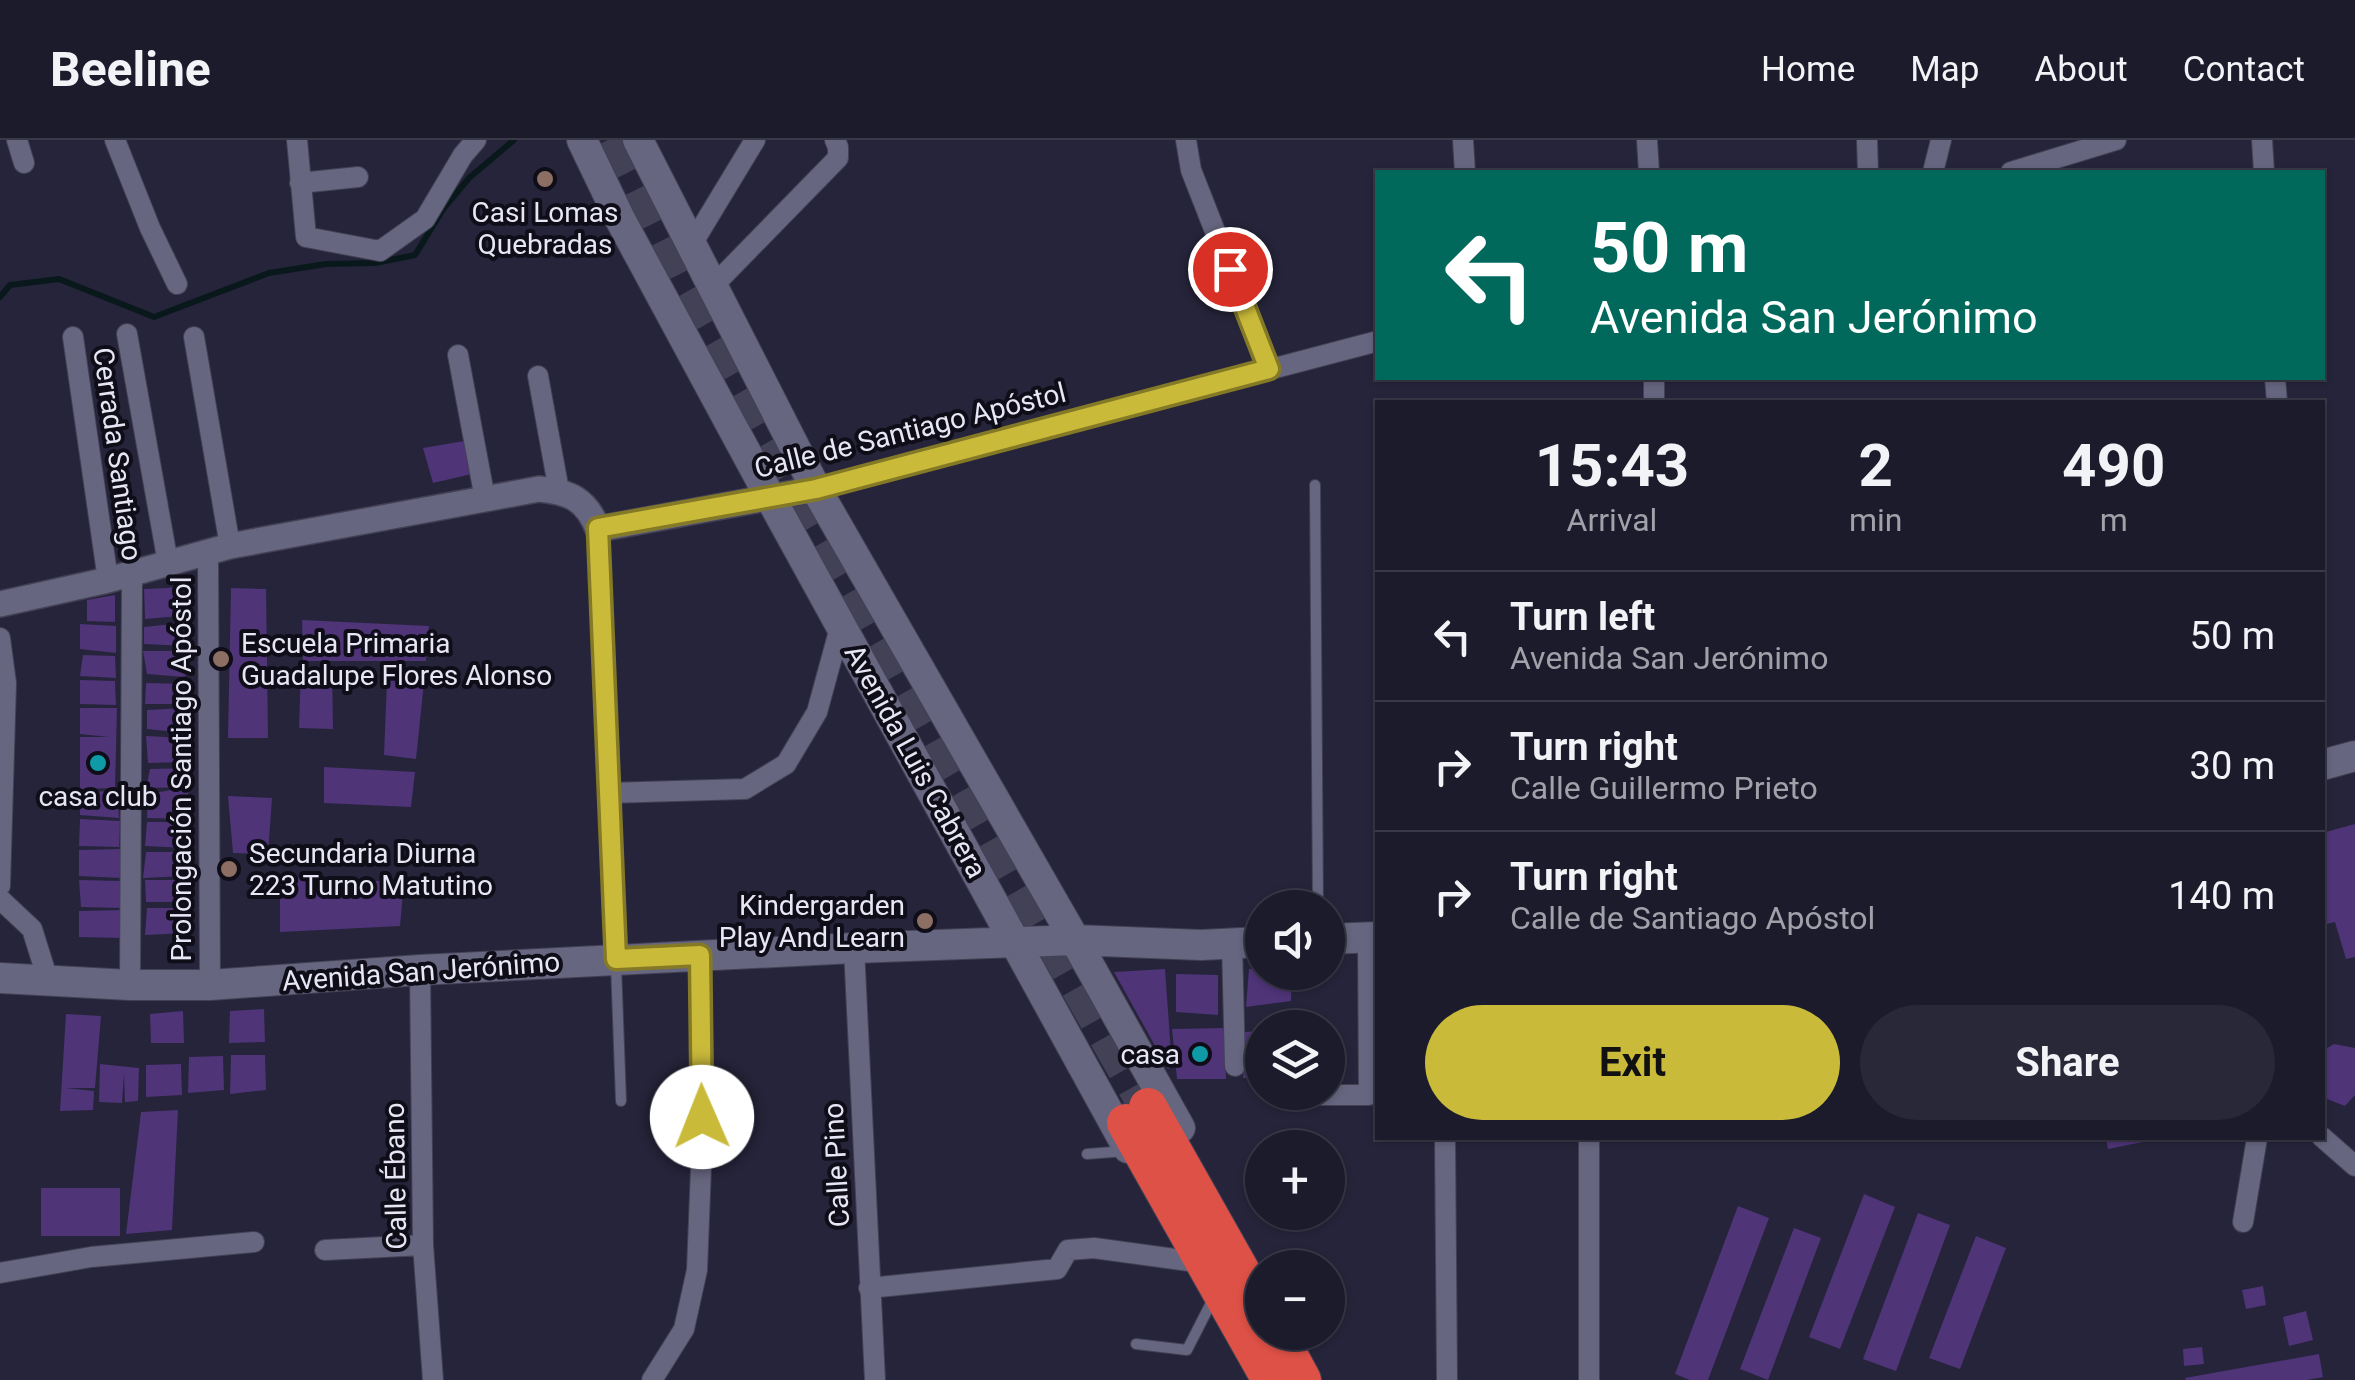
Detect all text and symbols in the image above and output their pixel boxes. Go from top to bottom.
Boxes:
text: Beeline [50,41,211,98]
text: Home [1761,49,1855,90]
text: Map [1910,49,1979,90]
text: About [2034,49,2128,90]
text: Contact [2183,49,2305,90]
marker: Casi Lomas Quebradas [534,168,556,190]
place label: Casi Lomas Quebradas [472,196,618,261]
text: 50 m [1590,207,1748,289]
icon: left [1425,210,1555,340]
pin [1188,227,1273,312]
icon: arrive [1203,242,1258,297]
text: Avenida San Jerónimo [1590,291,2038,344]
street label: Cerrada Santiago [86,345,149,563]
street label: Calle de Santiago Apóstol [751,376,1069,485]
text: 15:43 [1535,430,1689,501]
text: 2 [1858,430,1893,501]
text: 490 [2062,430,2165,501]
text: Arrival [1567,501,1657,539]
text: min [1849,501,1902,539]
text: m [2100,501,2128,539]
street label: Prolongación Santiago Apóstol [165,576,198,962]
text: Turn left [1510,595,1655,639]
icon: left [1425,609,1480,664]
text: 50 m [2190,614,2275,658]
place label: Escuela Primaria Guadalupe Flores Alonso [241,627,552,692]
street label: Avenida Luis Cabrera [838,639,993,884]
text: Avenida San Jerónimo [1510,639,1828,677]
marker: Escuela Primaria Guadalupe Flores Alonso [210,648,232,670]
text: Turn right [1510,725,1678,769]
icon: right [1425,739,1480,794]
text: 30 m [2190,744,2275,788]
marker: casa club [87,752,109,774]
text: Calle Guillermo Prieto [1510,769,1818,807]
place label: casa club [38,780,158,813]
place label: Secundaria Diurna 223 Turno Matutino [249,837,493,902]
text: Turn right [1510,855,1678,899]
marker: Secundaria Diurna 223 Turno Matutino [218,858,240,880]
icon: right [1425,869,1480,924]
text: 140 m [2168,874,2275,918]
place label: Kindergarden Play And Learn [719,889,905,954]
map controls [1245,890,1345,1350]
button: sound [1245,890,1345,990]
text: Calle de Santiago Apóstol [1510,899,1875,937]
marker: Kindergarden Play And Learn [914,910,936,932]
street label: Avenida San Jerónimo [281,945,561,998]
button: Exit [1425,1005,1840,1120]
button: Share [1860,1005,2275,1120]
button: layers [1245,1010,1345,1110]
place label: casa [1120,1038,1180,1071]
marker: casa [1189,1043,1211,1065]
position arrow [650,1065,754,1169]
street label: Calle Ébano [378,1102,413,1250]
street label: Calle Pino [817,1102,856,1228]
button: + [1245,1130,1345,1230]
button: − [1245,1250,1345,1350]

